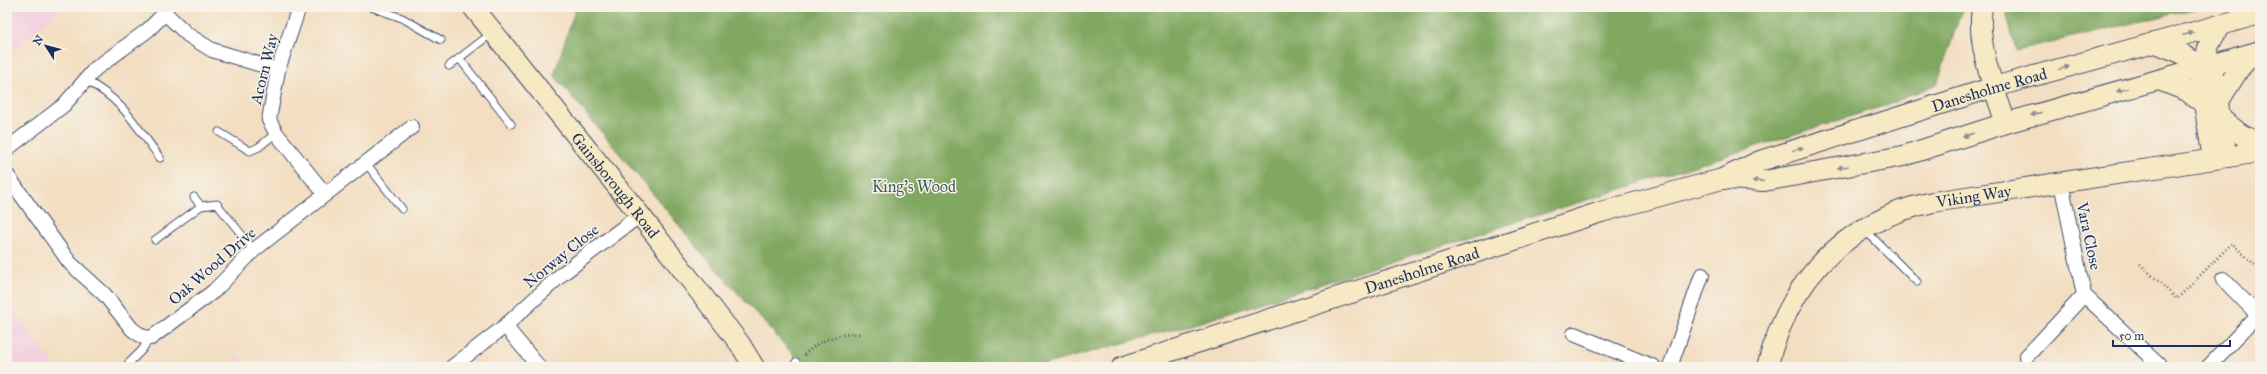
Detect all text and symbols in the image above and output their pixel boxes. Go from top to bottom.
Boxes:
north arrow [26,26,66,66]
street label: Acorn Way [246,31,282,107]
one-way arrow [2182,31,2194,37]
text: N [30,32,47,48]
street label: Danesholme Road [1929,63,2049,116]
one-way arrow [2059,65,2071,71]
one-way arrow [2115,87,2127,93]
one-way arrow [2030,111,2042,117]
street label: Gainsborough Road [568,128,664,242]
one-way arrow [1962,132,1974,138]
one-way arrow [1792,146,1804,152]
one-way arrow [1837,164,1849,170]
park label: King's Wood [872,177,956,197]
one-way arrow [1751,178,1764,184]
street label: Viking Way [1934,181,2013,211]
street label: Vara Close [2072,199,2106,272]
street label: Norway Close [520,220,603,292]
street label: Oak Wood Drive [165,223,260,309]
street label: Danesholme Road [1362,243,1481,297]
scale bar [2113,322,2230,348]
text: 50 m [2119,329,2144,343]

